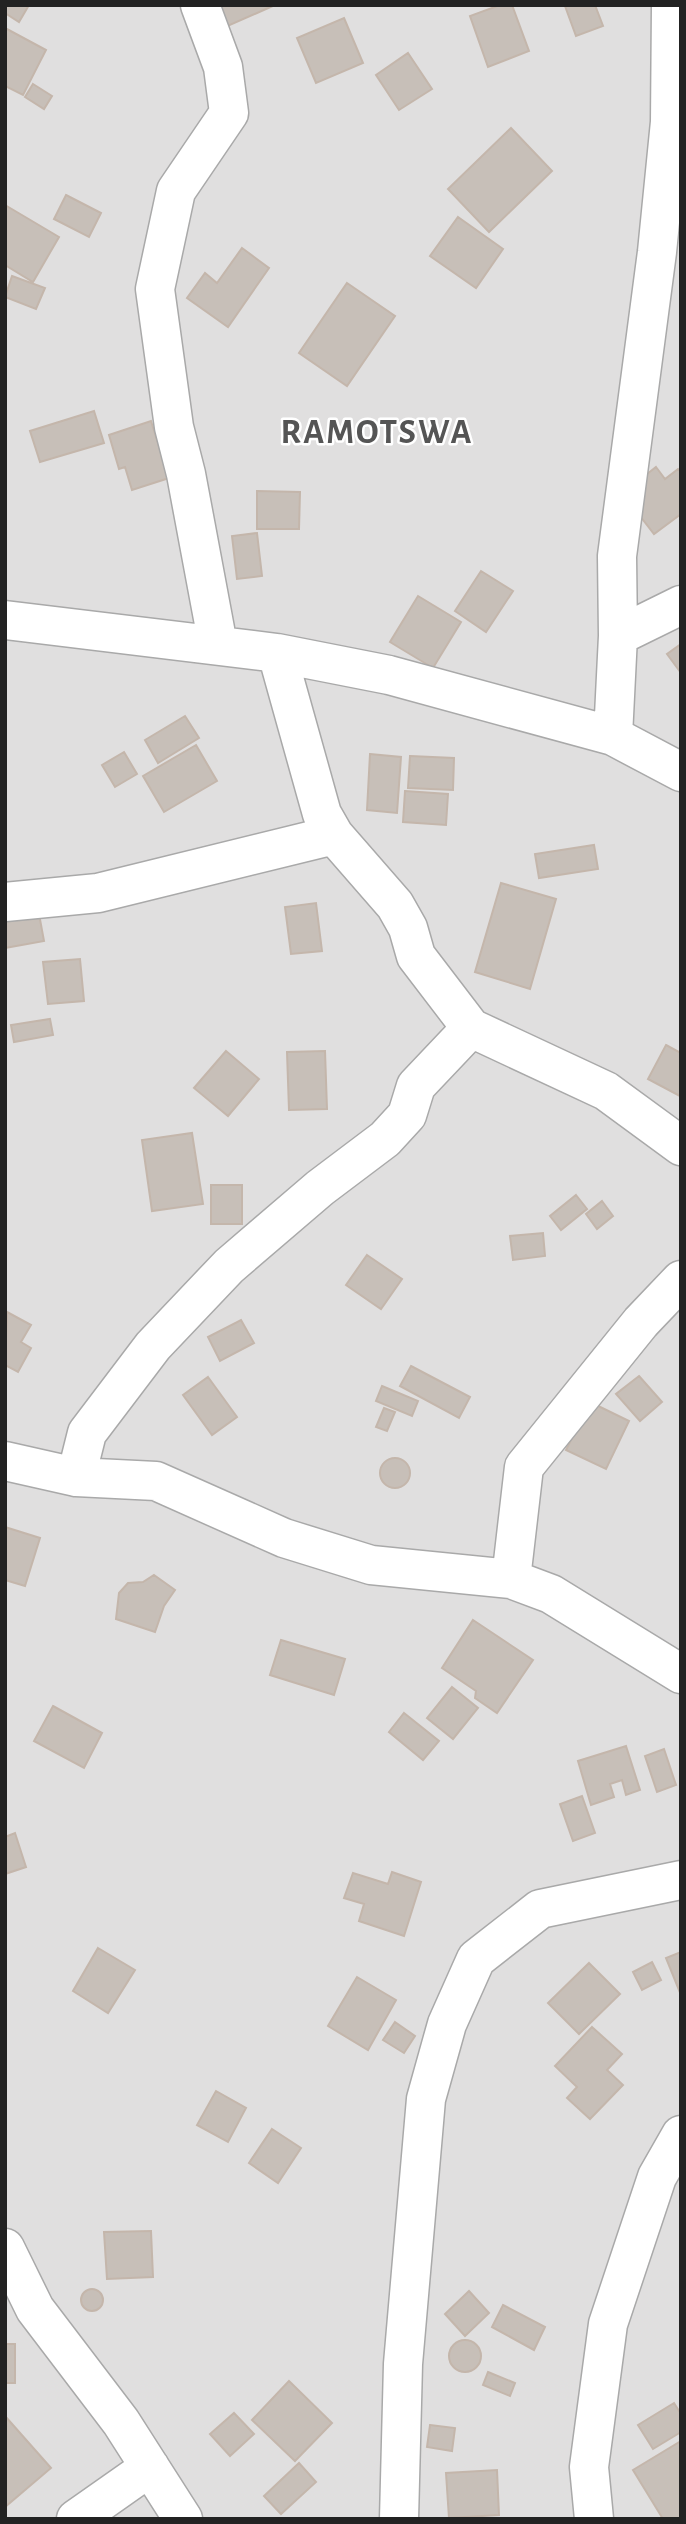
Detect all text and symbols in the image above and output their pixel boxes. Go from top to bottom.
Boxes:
district label: RAMOTSWA [280,415,474,450]

